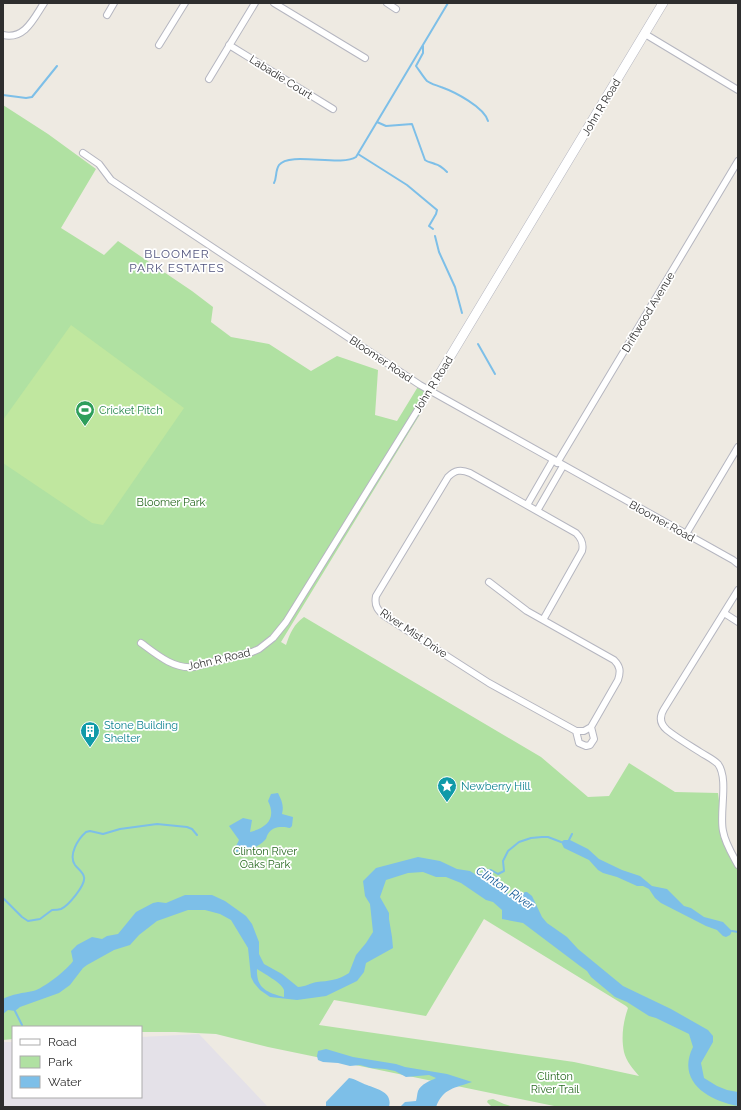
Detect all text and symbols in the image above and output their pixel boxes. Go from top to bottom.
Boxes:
street label: Labadie Court [247,53,315,102]
street label: John R Road [579,76,623,138]
district label: BLOOMER PARK ESTATES [129,247,225,275]
street label: Driftwood Avenue [619,269,678,355]
street label: Bloomer Road [347,334,415,385]
street label: John R Road [411,354,456,415]
sports icon: Cricket Pitch [74,399,96,427]
place label: Cricket Pitch [99,404,163,417]
park label: Bloomer Park [137,496,206,509]
street label: Bloomer Road [627,498,697,545]
street label: River Mist Drive [378,606,450,661]
street label: John R Road [187,646,252,673]
place label: Stone Building Shelter [104,719,178,745]
building icon: Stone Building Shelter [79,720,101,748]
place icon: Newberry Hill [436,775,458,803]
place label: Newberry Hill [461,780,531,793]
park label: Clinton River Oaks Park [233,845,297,871]
water label: Clinton River [473,863,537,913]
legend [12,1026,142,1098]
text: Road [48,1035,77,1049]
text: Park [48,1055,73,1069]
park label: Clinton River Trail [531,1070,579,1096]
text: Water [48,1075,82,1089]

